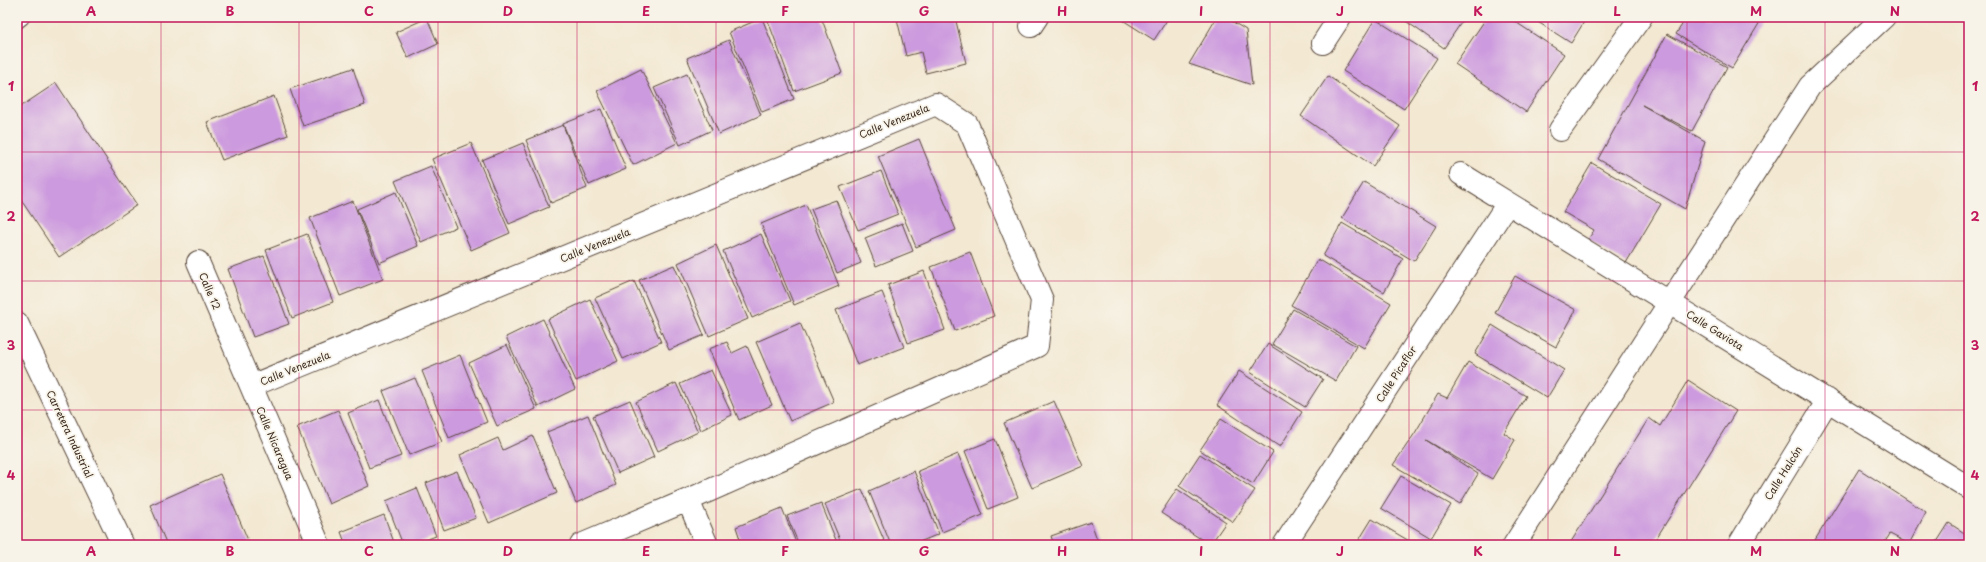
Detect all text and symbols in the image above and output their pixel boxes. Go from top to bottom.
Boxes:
text: A [86,1,96,20]
text: B [226,1,235,20]
text: C [364,1,374,20]
text: D [503,1,513,20]
text: E [642,1,650,20]
text: F [781,1,789,20]
text: G [919,1,929,20]
text: H [1057,1,1067,20]
text: I [1199,1,1203,20]
text: J [1336,1,1344,20]
text: K [1473,1,1483,20]
text: L [1613,1,1621,20]
text: M [1750,1,1762,20]
text: N [1890,1,1900,20]
text: 1 [8,76,14,95]
text: 1 [1972,76,1978,95]
street label: Calle Venezuela [856,99,932,141]
text: 2 [6,206,16,225]
text: 2 [1970,206,1980,225]
street label: Calle Venezuela [557,223,633,265]
street label: Calle 12 [196,270,225,312]
street label: Calle Gaviota [1684,306,1748,354]
text: 3 [7,335,16,354]
text: 3 [1971,335,1980,354]
street label: Calle Picaflor [1372,342,1420,405]
street label: Calle Venezuela [257,346,333,388]
street label: Carretera Industrial [44,387,97,480]
street label: Calle Nicaragua [253,404,298,483]
street label: Calle Halcón [1760,443,1805,503]
text: 4 [7,465,16,484]
text: 4 [1971,465,1980,484]
text: A [86,541,96,560]
text: B [226,541,235,560]
text: C [364,541,374,560]
text: D [503,541,513,560]
text: E [642,541,650,560]
text: F [781,541,789,560]
text: G [919,541,929,560]
text: H [1057,541,1067,560]
text: I [1199,541,1203,560]
text: J [1336,541,1344,560]
text: K [1473,541,1483,560]
text: L [1613,541,1621,560]
text: M [1750,541,1762,560]
text: N [1890,541,1900,560]

